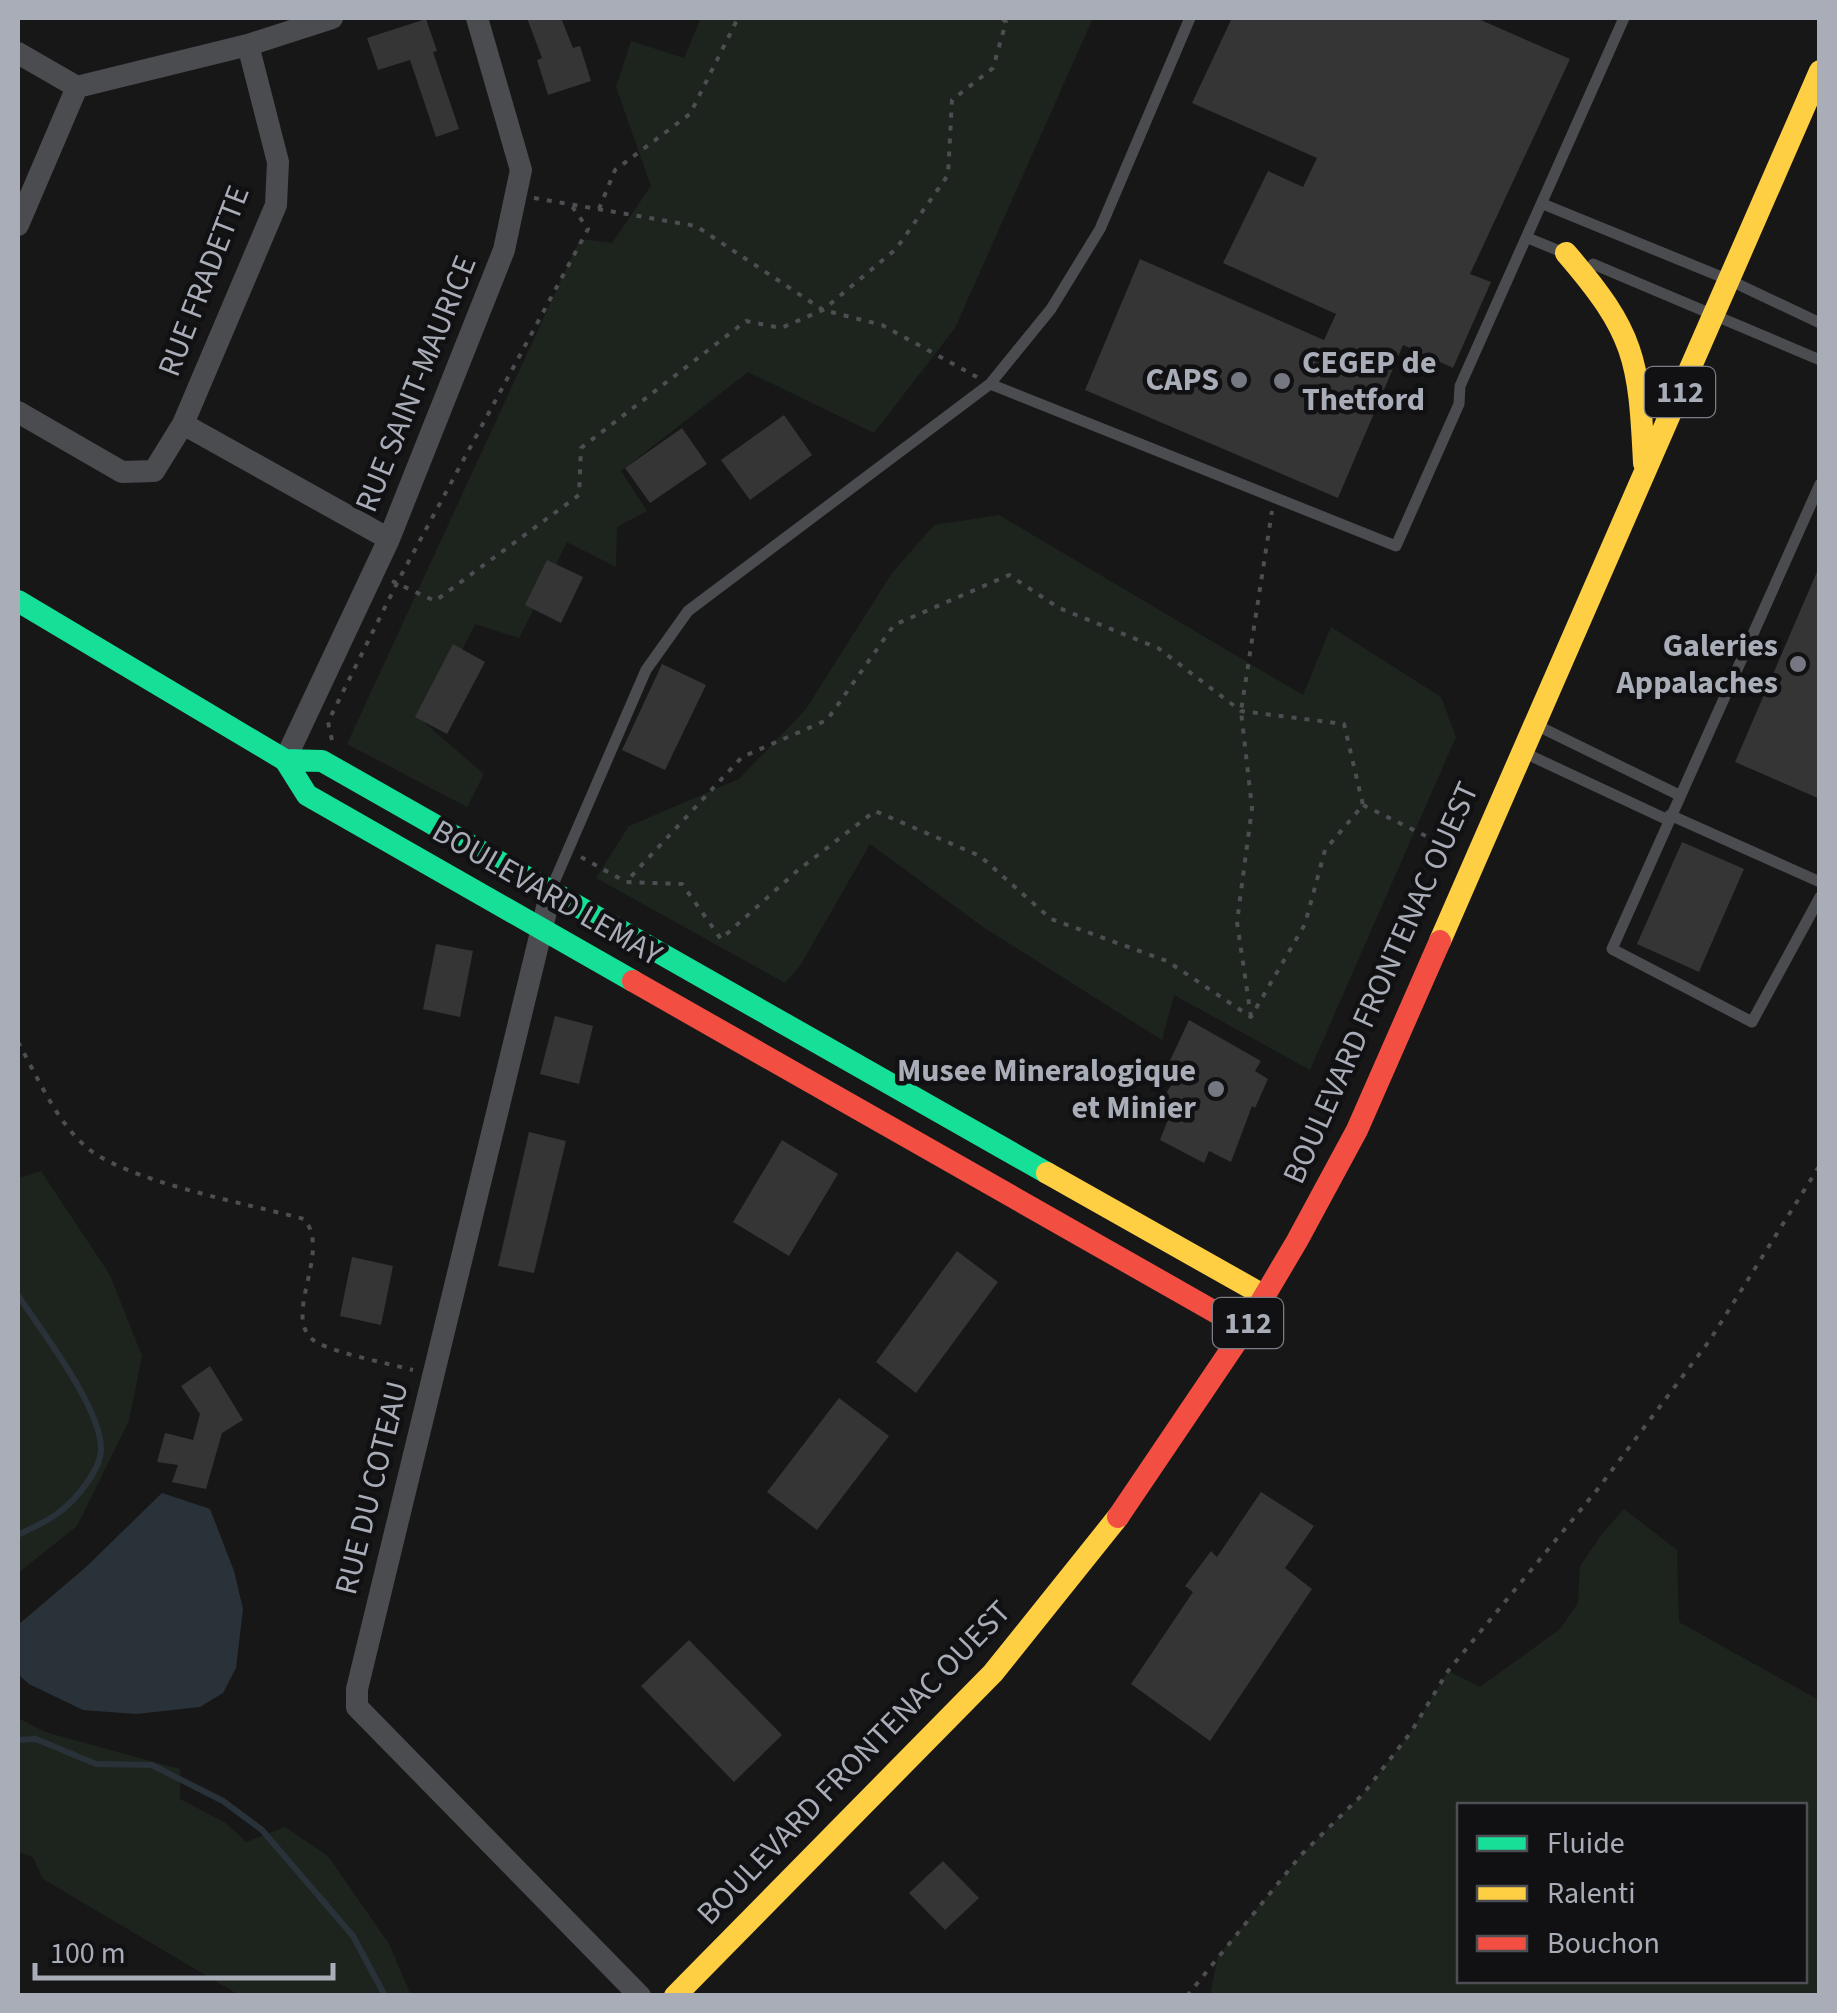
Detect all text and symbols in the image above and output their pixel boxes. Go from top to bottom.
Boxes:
street label: RUE FRADETTE [146,179,262,383]
street label: RUE SAINT-MAURICE [344,249,488,519]
place label: CEGEP de Thetford [1302,340,1437,423]
place label: CAPS [1145,357,1219,403]
road number: 112 [1645,367,1715,417]
marker: CAPS [1228,369,1250,391]
marker: CEGEP de Thetford [1271,370,1293,392]
place label: Galeries Appalaches [1615,623,1778,706]
marker: Galeries Appalaches [1787,653,1809,675]
street label: BOULEVARD FRONTENAC OUEST [1271,775,1491,1191]
street label: BOULEVARD LEMAY [423,808,671,978]
place label: Musee Mineralogique et Minier [897,1048,1196,1131]
marker: Musee Mineralogique et Minier [1205,1078,1227,1100]
road number: 112 [1213,1298,1283,1348]
street label: RUE DU COTEAU [323,1377,421,1599]
street label: BOULEVARD FRONTENAC OUEST [686,1590,1022,1936]
legend [1457,1803,1807,1983]
text: Fluide [1547,1822,1625,1865]
text: Ralenti [1547,1872,1636,1915]
scale bar [35,1918,332,1980]
text: Bouchon [1547,1922,1660,1965]
text: 100 m [50,1932,126,1975]

